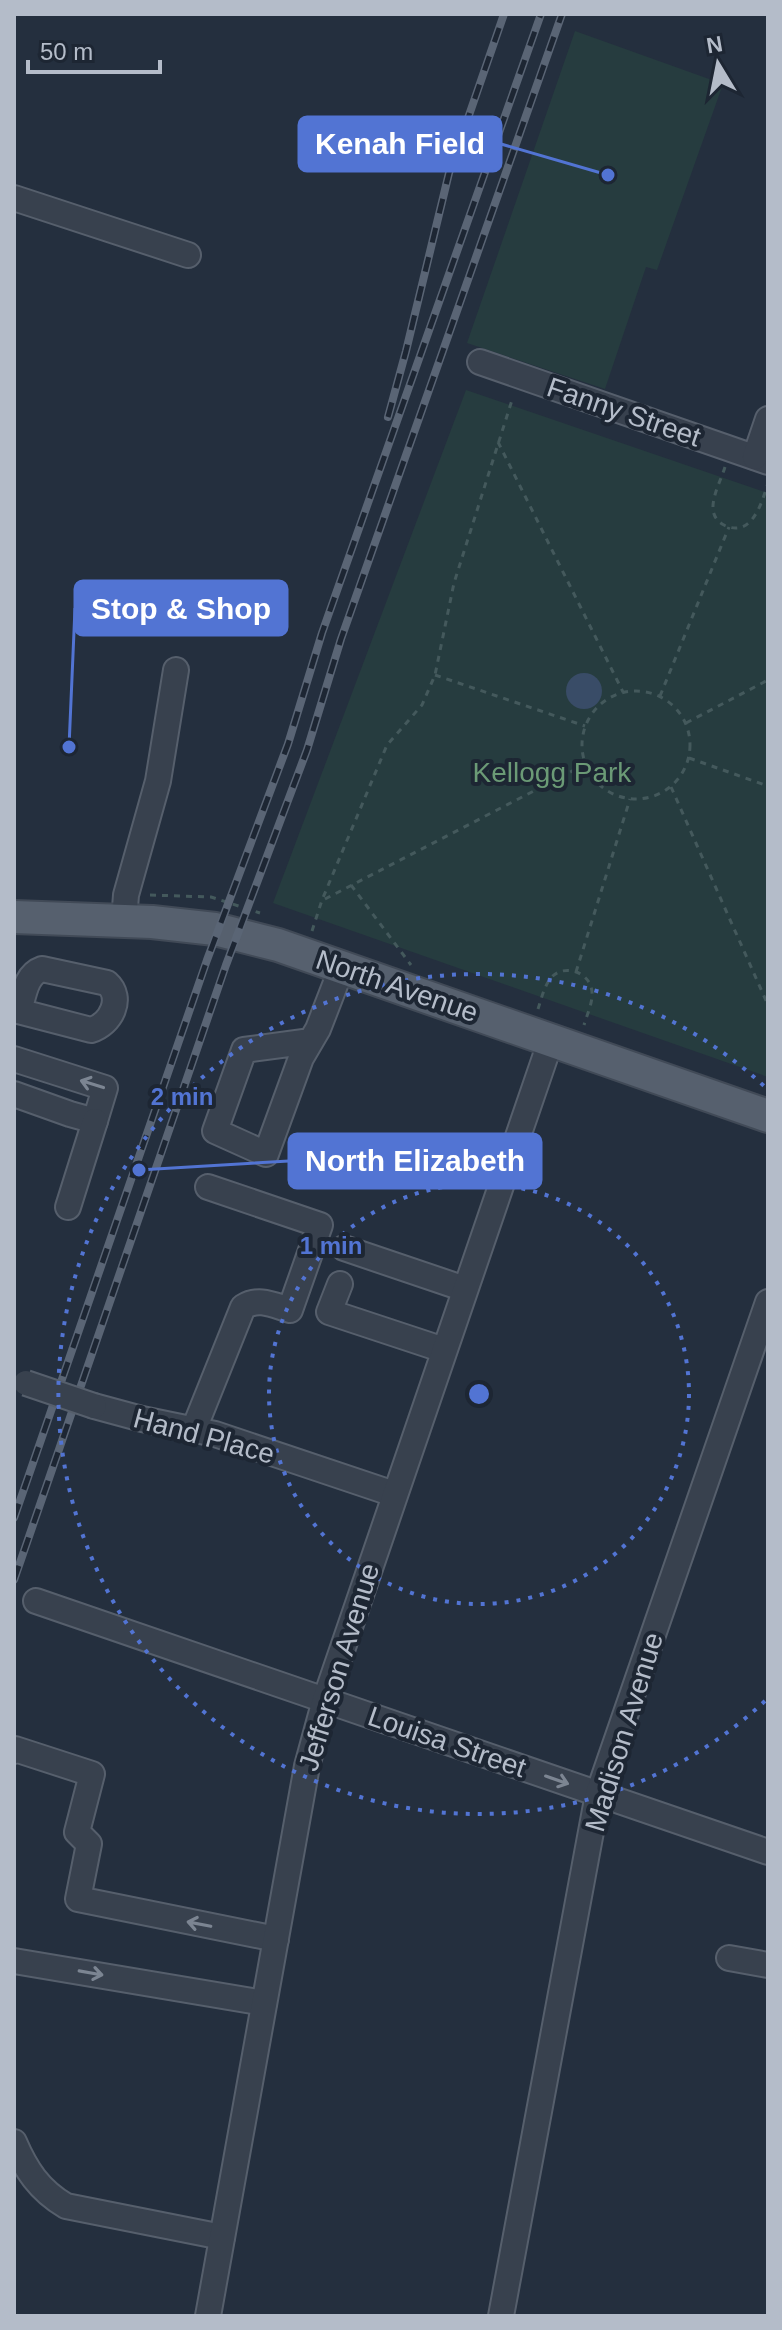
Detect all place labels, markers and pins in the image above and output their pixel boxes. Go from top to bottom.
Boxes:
callout: Kenah Field [299,117,501,171]
callout: Stop & Shop [75,581,287,635]
callout: North Elizabeth [289,1134,541,1188]
centre of rings [465,1380,493,1408]

